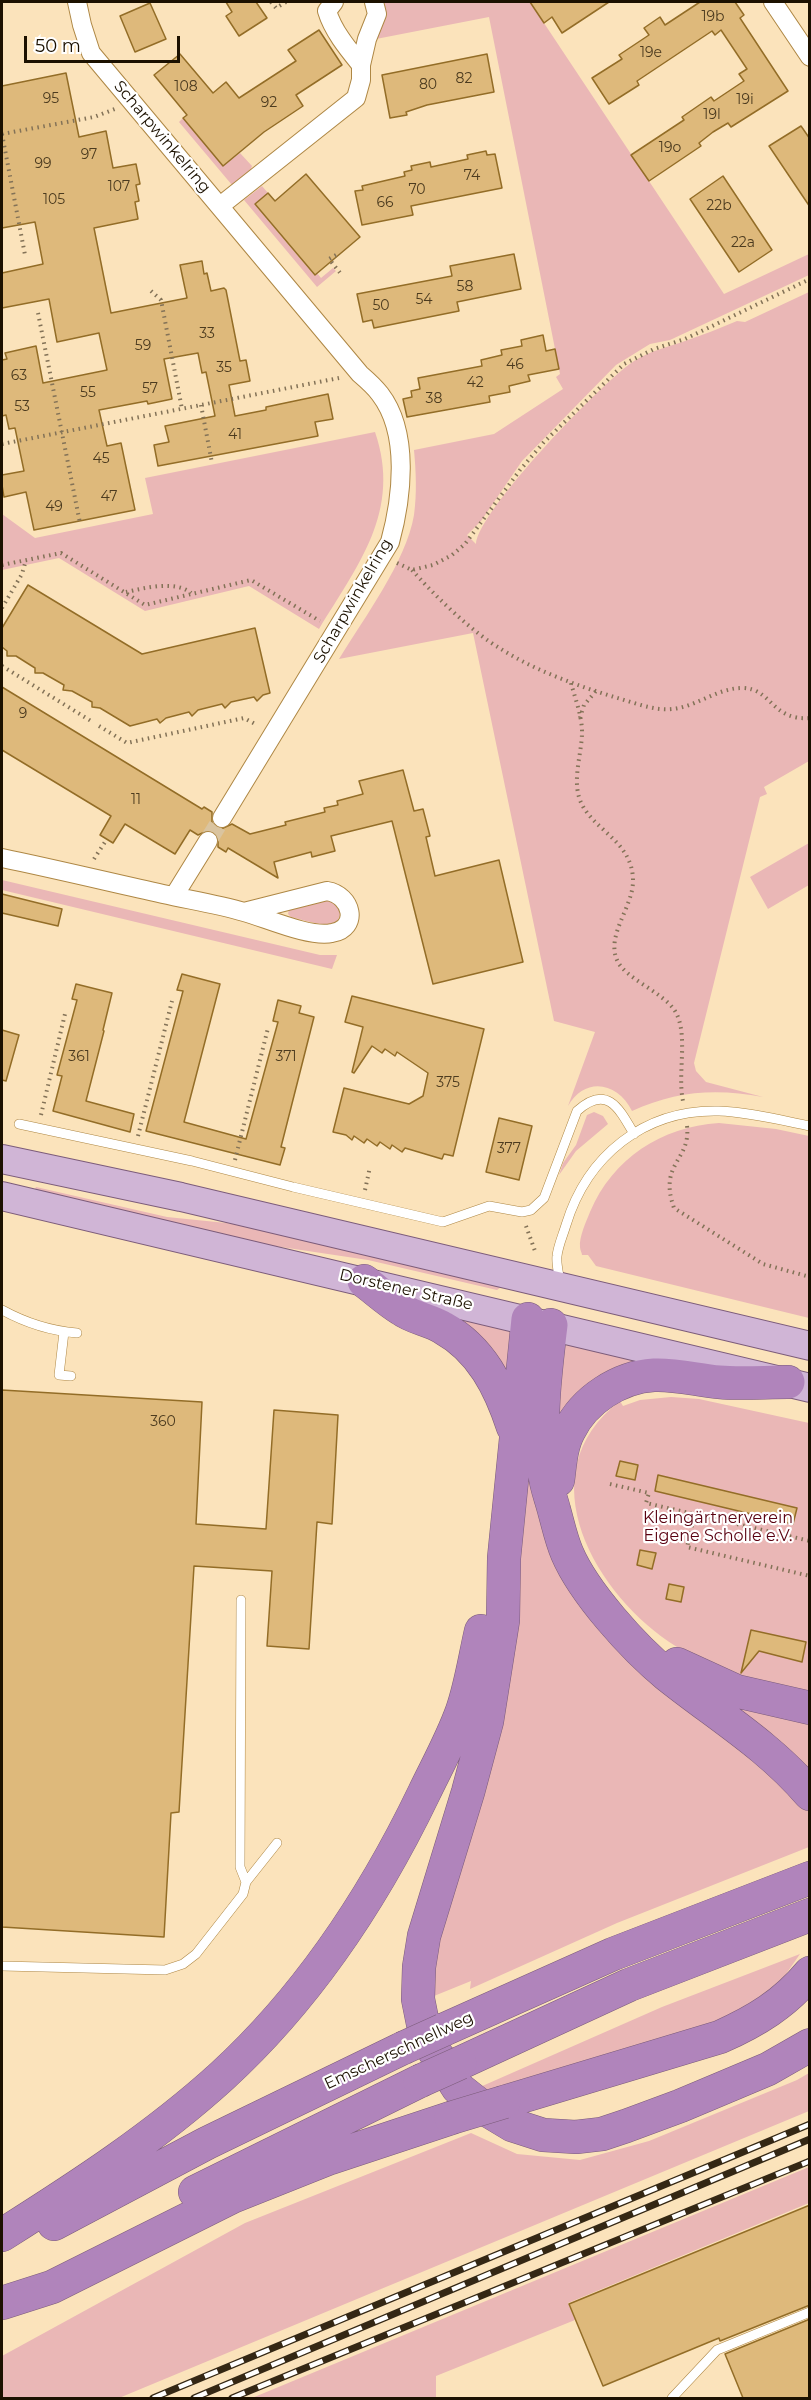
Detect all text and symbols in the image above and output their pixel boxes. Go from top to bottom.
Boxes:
house number: 19b [701,9,725,25]
scale bar [27,24,183,62]
text: 50 m [35,35,81,57]
house number: 19e [640,45,662,61]
house number: 82 [456,71,472,87]
street label: Scharpwinkelring [109,77,215,197]
house number: 80 [419,77,437,93]
house number: 108 [174,79,198,95]
house number: 95 [43,91,59,107]
house number: 19i [736,92,754,108]
house number: 92 [261,95,277,111]
house number: 19l [703,107,721,123]
house number: 19o [659,140,681,156]
house number: 97 [81,147,97,163]
house number: 99 [34,156,52,172]
house number: 74 [464,168,480,184]
house number: 107 [108,179,130,195]
house number: 70 [408,182,426,198]
house number: 105 [43,192,65,208]
house number: 66 [376,195,394,211]
house number: 22b [706,198,732,214]
house number: 22a [731,235,755,251]
house number: 58 [457,279,473,295]
house number: 54 [415,292,433,308]
house number: 50 [372,298,390,314]
house number: 33 [199,326,215,342]
house number: 59 [135,338,151,354]
house number: 46 [506,357,524,373]
house number: 35 [216,360,232,376]
house number: 63 [11,368,27,384]
house number: 42 [466,375,484,391]
house number: 57 [142,381,158,397]
house number: 55 [80,385,96,401]
house number: 38 [426,391,442,407]
house number: 53 [14,399,30,415]
house number: 41 [228,427,242,443]
house number: 45 [92,451,110,467]
house number: 47 [101,489,117,505]
house number: 49 [45,499,63,515]
street label: Scharpwinkelring [310,535,396,667]
house number: 9 [19,706,27,722]
house number: 11 [131,792,141,808]
house number: 361 [68,1049,90,1065]
house number: 371 [275,1049,297,1065]
house number: 375 [436,1075,460,1091]
house number: 377 [497,1141,521,1157]
street label: Dorstener Straße [337,1265,475,1315]
house number: 360 [150,1414,176,1430]
park label: Kleingärtnerverein Eigene Scholle e.V. [643,1508,793,1546]
street label: Emscherschnellweg [321,2008,477,2094]

